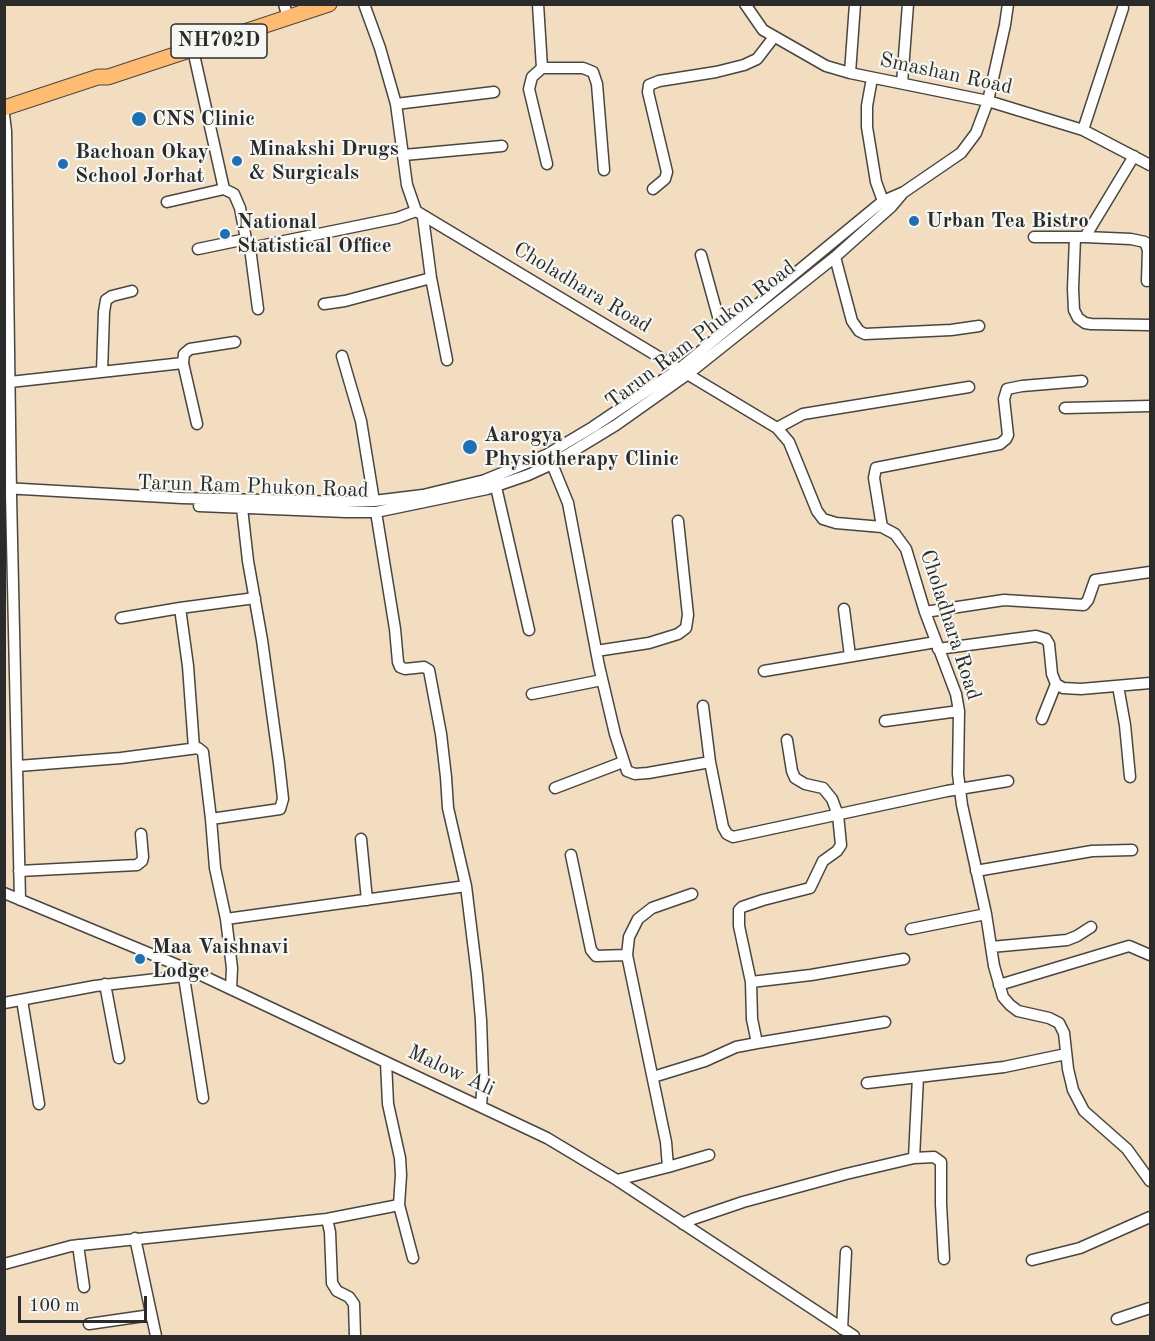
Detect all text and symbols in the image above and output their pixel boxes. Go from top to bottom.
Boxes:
road number: NH702D [171,24,267,58]
street label: Smashan Road [877,48,1015,100]
place label: CNS Clinic [152,106,255,132]
marker: CNS Clinic [130,110,148,128]
place label: Minakshi Drugs & Surgicals [249,136,399,186]
place label: Bachoan Okay School Jorhat [75,139,209,189]
marker: Minakshi Drugs & Surgicals [230,154,244,168]
marker: Bachoan Okay School Jorhat [56,157,70,171]
place label: Urban Tea Bistro [926,208,1089,234]
place label: National Statistical Office [237,209,392,259]
marker: Urban Tea Bistro [907,214,921,228]
marker: National Statistical Office [218,227,232,241]
street label: Choladhara Road [508,237,656,339]
street label: Tarun Ram Phukon Road [601,255,801,415]
place label: Aarogya Physiotherapy Clinic [484,422,679,472]
marker: Aarogya Physiotherapy Clinic [461,438,479,456]
street label: Tarun Ram Phukon Road [137,470,369,504]
street label: Choladhara Road [914,547,986,703]
place label: Maa Vaishnavi Lodge [152,934,288,984]
marker: Maa Vaishnavi Lodge [133,952,147,966]
street label: Malow Ali [403,1040,499,1102]
scale bar [21,1284,150,1322]
text: 100 m [29,1297,80,1315]

